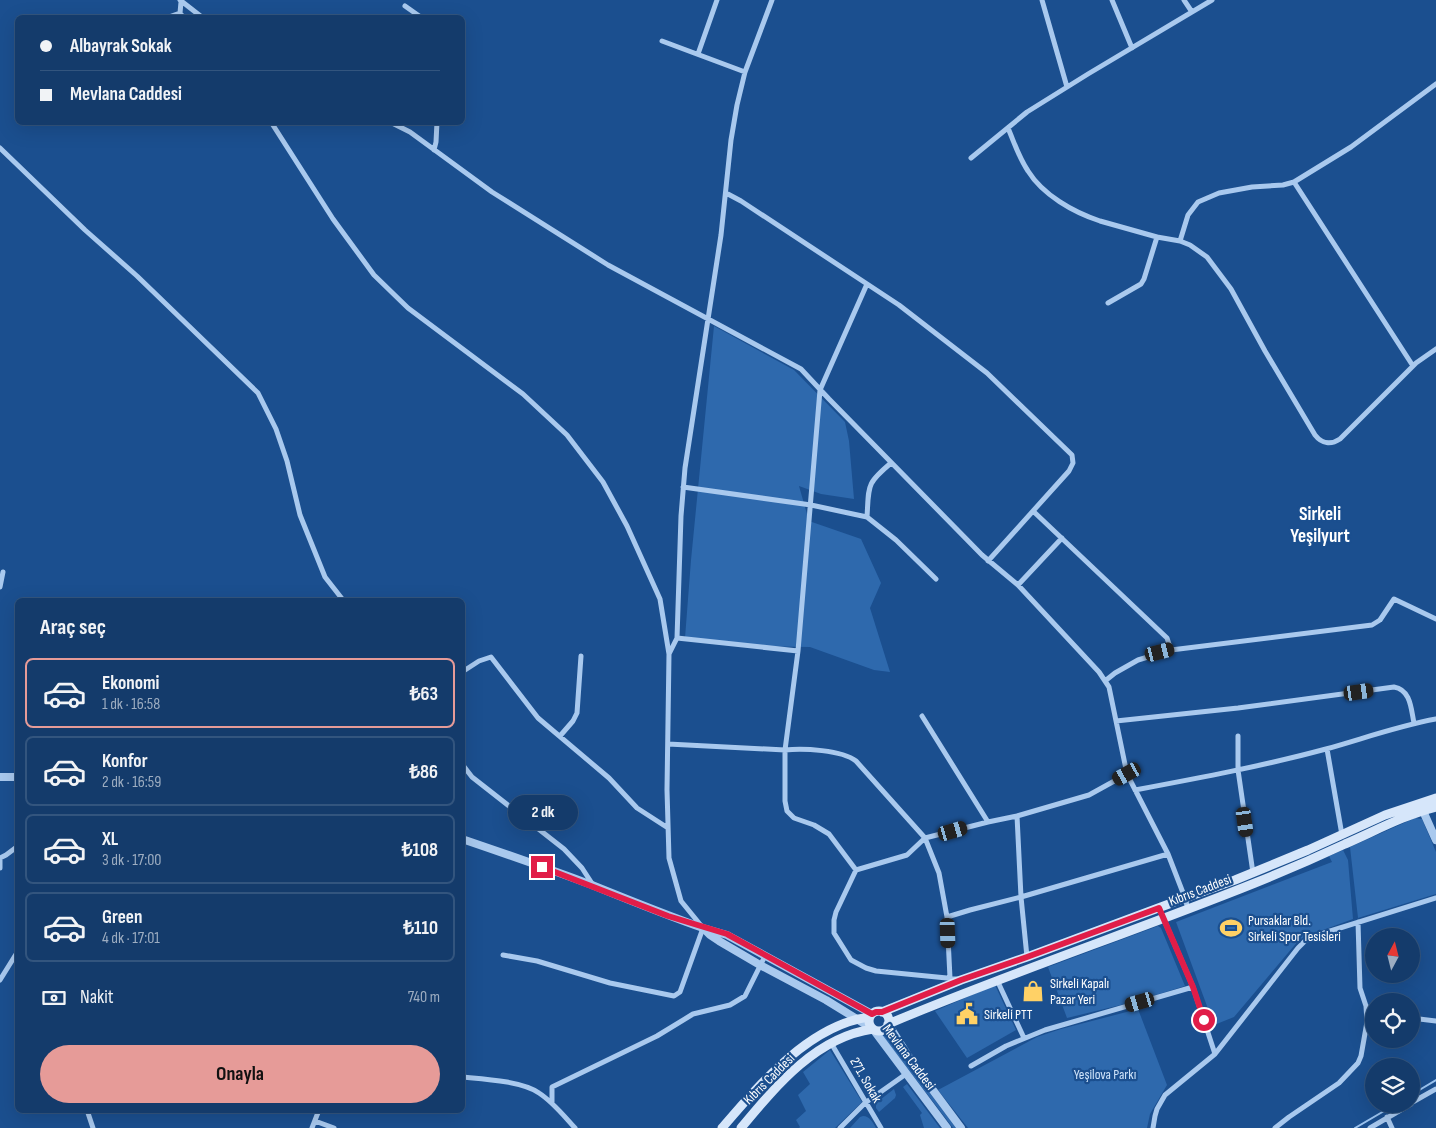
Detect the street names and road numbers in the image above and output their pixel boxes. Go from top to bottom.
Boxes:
street label: Kıbrıs Caddesi [1166,870,1234,910]
street label: Mevlana Caddesi [879,1021,939,1093]
street label: Kıbrıs Caddesi [740,1050,798,1108]
street label: 271. Sokak [846,1054,886,1106]

